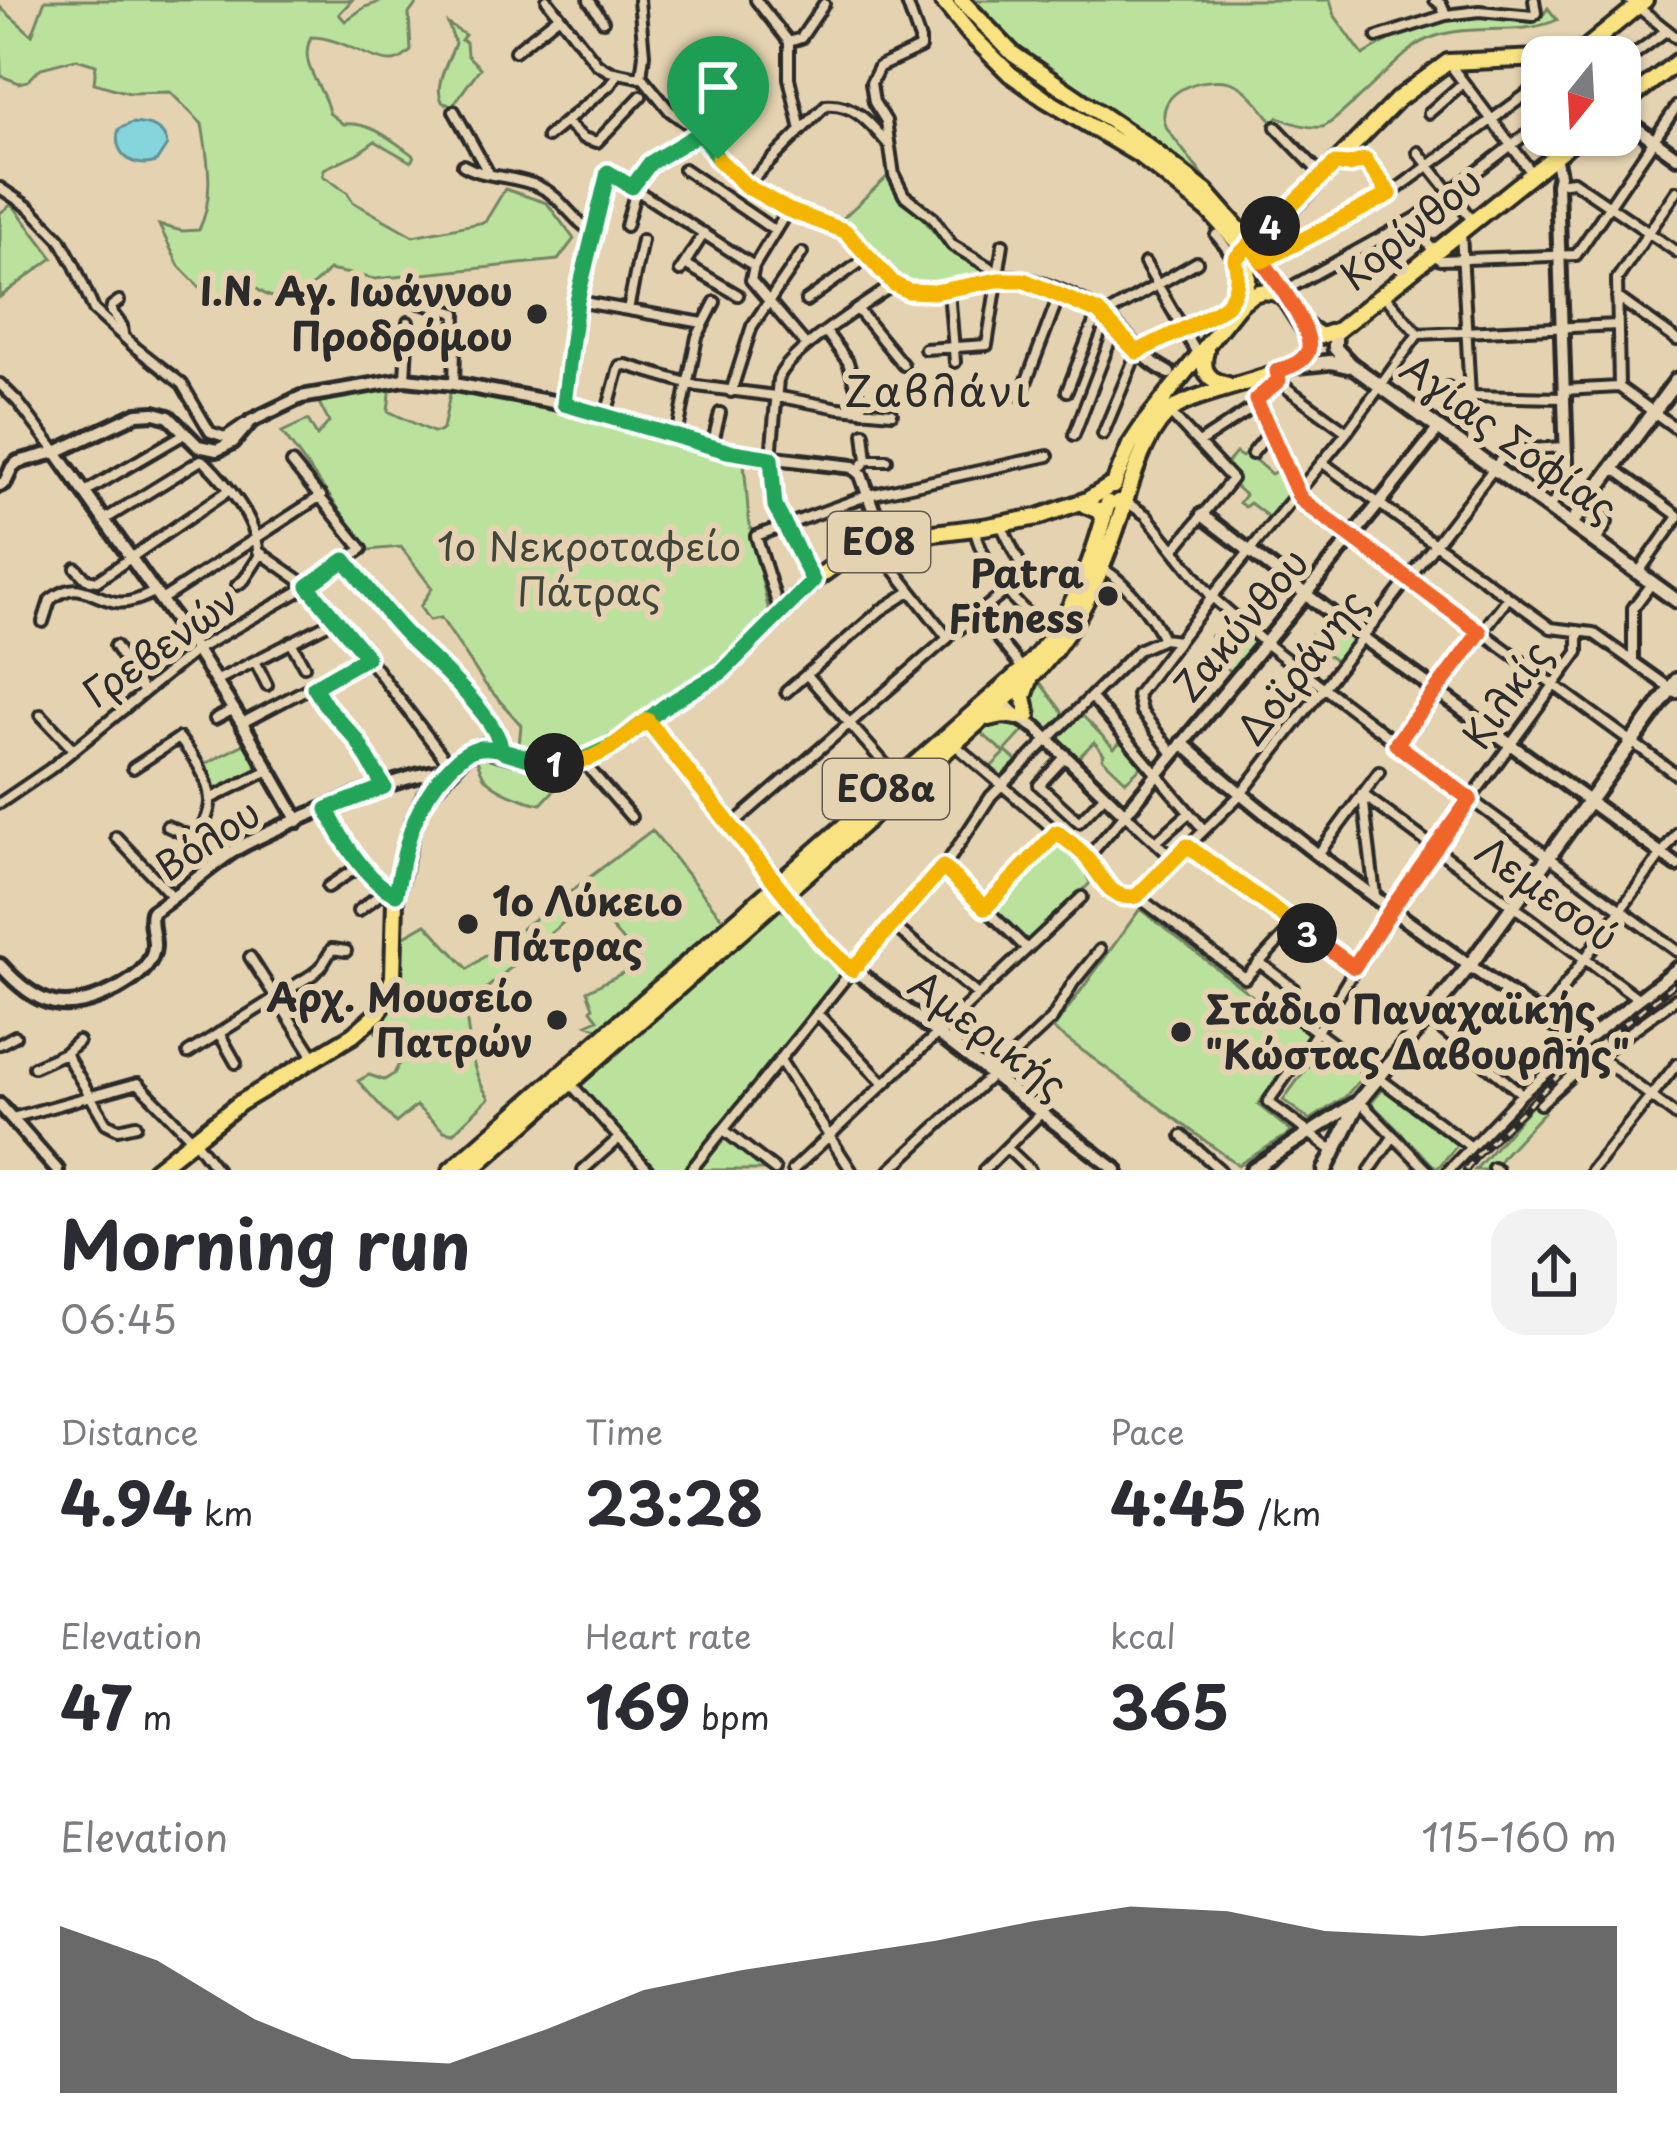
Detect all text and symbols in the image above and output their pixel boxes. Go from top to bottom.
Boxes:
pin [667,36,769,159]
north arrow [1521,36,1641,156]
map controls [1521,36,1641,156]
icon: arrive [685,54,751,120]
street label: Κορίνθου [1325,151,1493,303]
pin: 4 [1240,196,1300,256]
text: 4 [1259,201,1281,251]
place label: Ι.Ν. Αγ. Ιωάννου Προδρόμου [200,260,513,364]
marker: Ι.Ν. Αγ. Ιωάννου Προδρόμου [524,301,550,327]
street label: Αγίας Σοφίας [1390,337,1631,535]
district label: Ζαβλάνι [844,358,1034,421]
road number: ΕΟ8 [828,512,930,572]
park label: 1o Νεκροταφείο Πάτρας [437,515,741,619]
street label: Ζακύνθου [1157,534,1321,713]
place label: Patra Fitness [948,542,1084,646]
street label: Γρεβενών [69,570,250,720]
street label: Δοϊράνης [1220,575,1380,756]
marker: Patra Fitness [1095,583,1121,609]
street label: Κιλκίς [1446,627,1564,760]
pin: 1 [524,733,584,793]
text: 1 [546,738,562,788]
road number: ΕΟ8α [823,759,949,819]
street label: Βόλου [143,782,271,894]
street label: Λεμεσού [1465,820,1632,964]
place label: 1ο Λύκειο Πάτρας [492,870,683,974]
pin: 3 [1277,903,1337,963]
text: 3 [1296,908,1318,958]
marker: 1ο Λύκειο Πάτρας [455,911,481,937]
street label: Αμερικής [898,954,1081,1112]
place label: Αρχ. Μουσείο Πατρών [266,966,533,1070]
place label: Στάδιο Παναχαϊκής "Κώστας Δαβουρλής" [1205,978,1630,1082]
marker: Αρχ. Μουσείο Πατρών [544,1007,570,1033]
marker: Στάδιο Παναχαϊκής "Κώστας Δαβουρλής" [1168,1019,1194,1045]
text: Morning run [60,1193,470,1292]
button: share [1491,1209,1617,1335]
text: 06:45 [60,1288,177,1347]
text: Distance [60,1406,198,1456]
text: Time [585,1406,663,1456]
text: Pace [1110,1406,1184,1456]
text: 4.94 [60,1456,193,1546]
text: 23:28 [585,1456,763,1546]
text: 4:45 [1110,1456,1247,1546]
text: km [193,1487,253,1537]
text: /km [1247,1487,1321,1537]
text: Elevation [60,1610,202,1660]
text: Heart rate [585,1610,752,1660]
text: kcal [1110,1610,1176,1660]
text: 47 [60,1660,132,1750]
text: 169 [585,1660,691,1750]
text: 365 [1110,1660,1230,1750]
text: m [132,1691,172,1741]
text: bpm [691,1691,770,1741]
text: Elevation [60,1806,228,1865]
text: 115–160 m [1421,1806,1617,1865]

